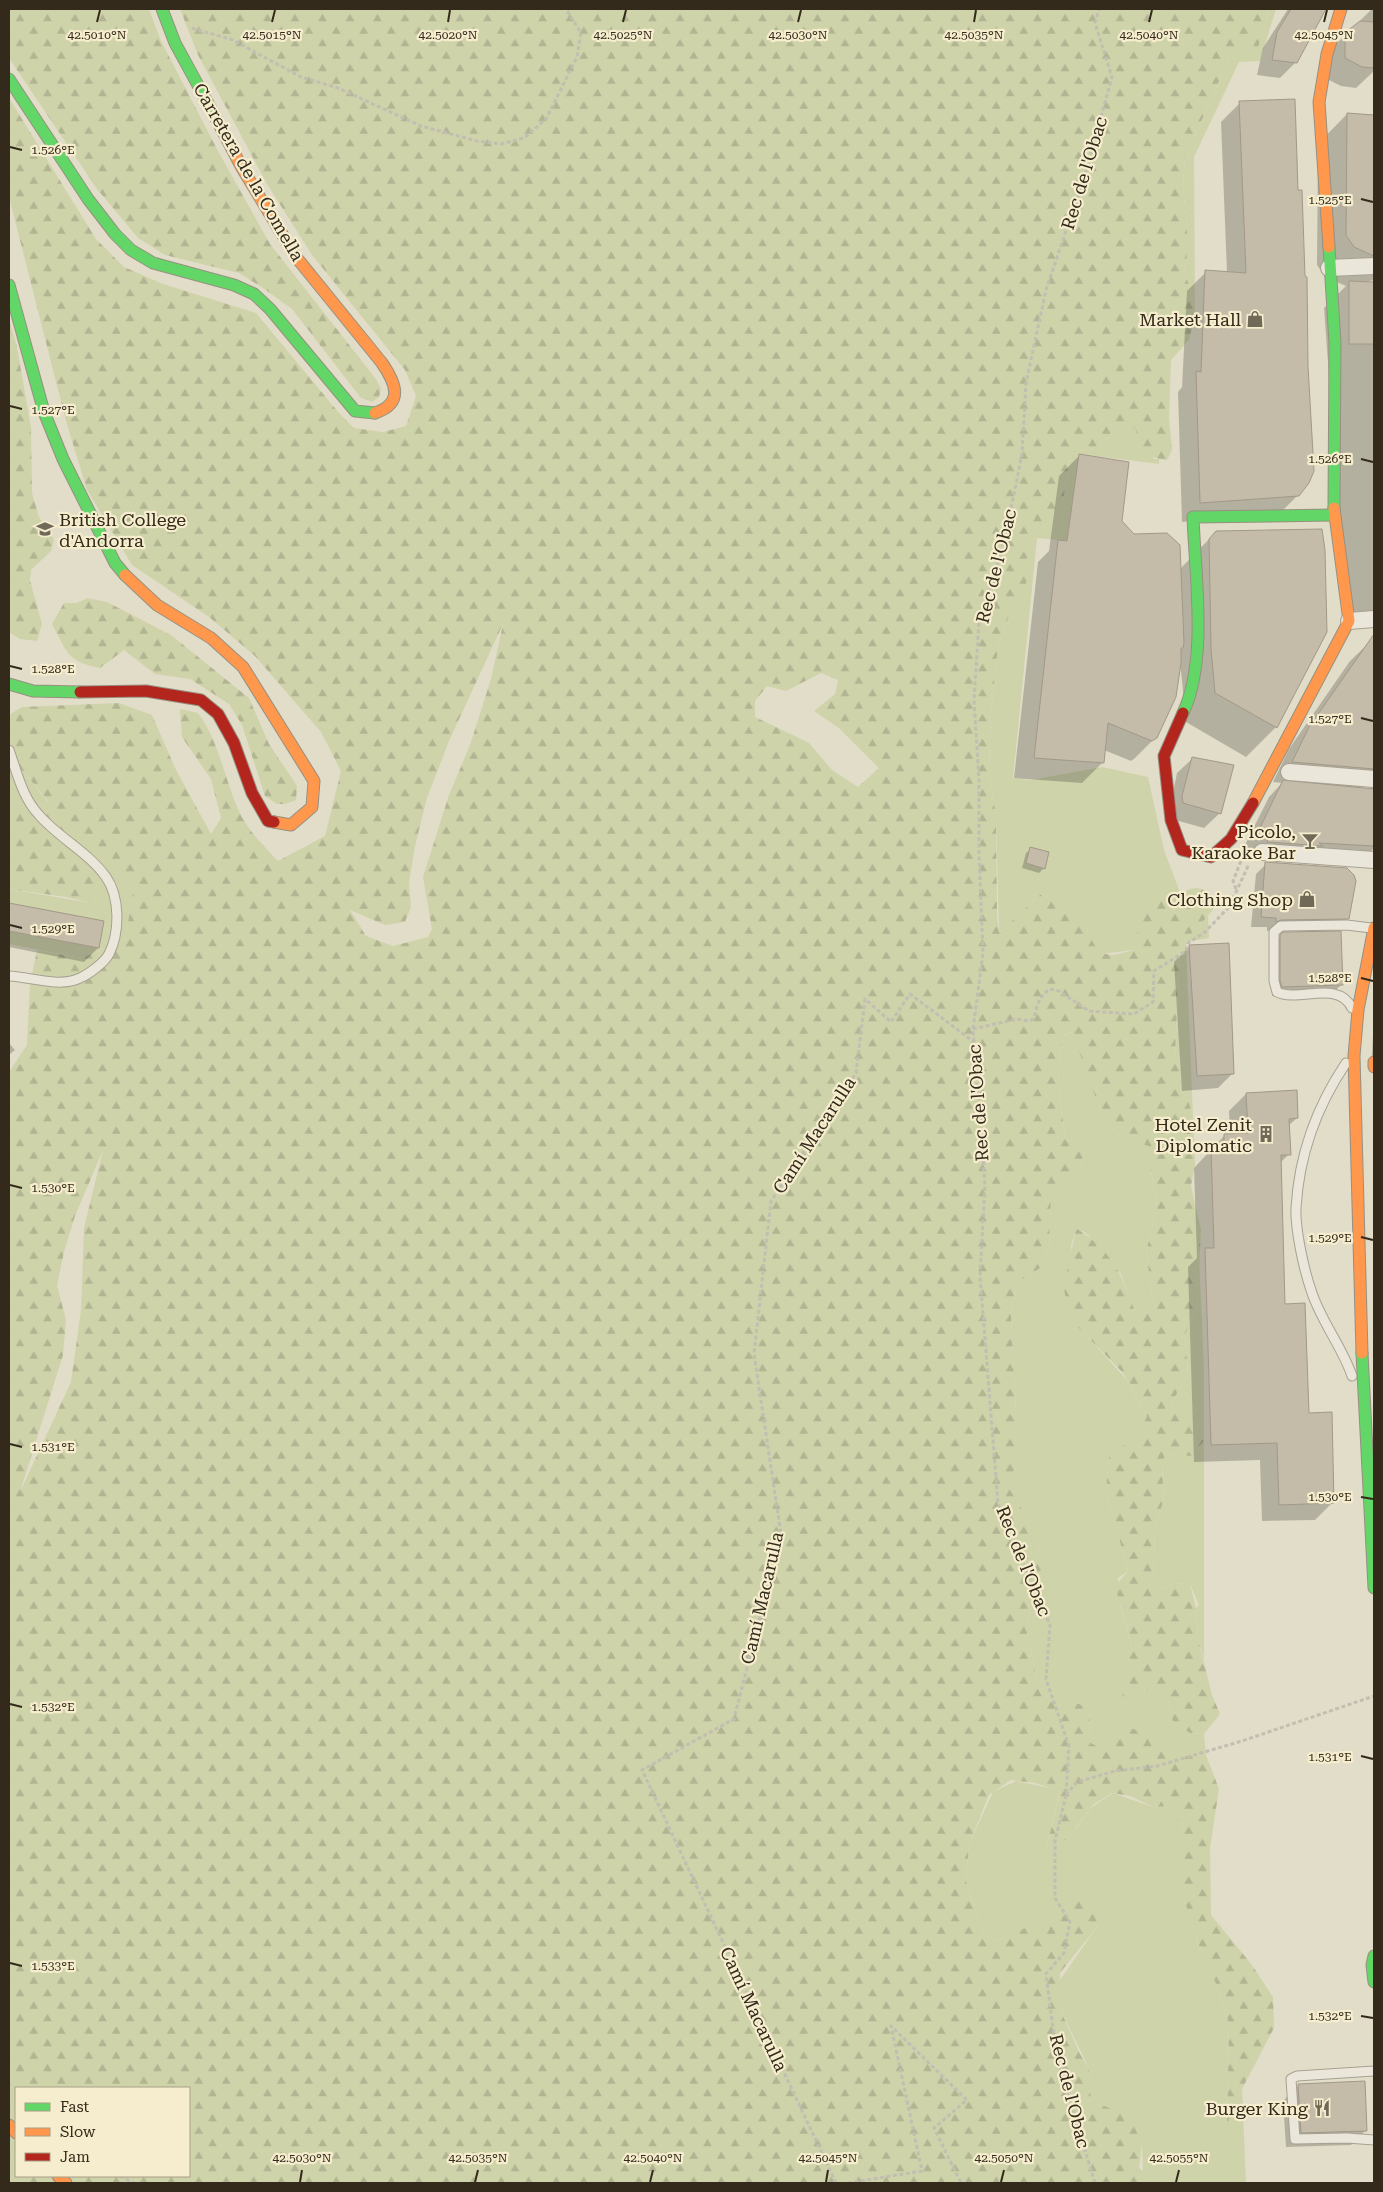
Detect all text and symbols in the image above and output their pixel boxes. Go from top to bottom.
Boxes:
text: 42.5010°N [68,28,127,42]
text: 42.5015°N [243,28,302,42]
text: 42.5020°N [419,28,478,42]
text: 42.5025°N [594,28,653,42]
text: 42.5030°N [769,28,828,42]
text: 42.5035°N [945,28,1004,42]
text: 42.5040°N [1120,28,1179,42]
text: 42.5045°N [1295,28,1354,42]
street label: Carretera de la Comella [189,79,309,265]
street label: Rec de l'Obac [1057,114,1111,232]
text: 1.526°E [31,143,75,157]
text: 1.525°E [1308,193,1352,207]
place label: Market Hall [1139,309,1241,330]
shop icon: Market Hall [1245,309,1265,329]
text: 1.527°E [31,403,75,417]
text: 1.526°E [1308,452,1352,466]
street label: Rec de l'Obac [972,507,1020,625]
place label: British College d'Andorra [59,509,186,551]
school or university icon: British College d'Andorra [35,519,55,539]
text: 1.528°E [31,662,75,676]
text: 1.527°E [1308,712,1352,726]
place label: Picolo, Karaoke Bar [1191,821,1296,863]
bar icon: Picolo, Karaoke Bar [1300,831,1320,851]
place label: Clothing Shop [1167,889,1293,910]
shop icon: Clothing Shop [1297,889,1317,909]
text: 1.529°E [31,922,75,936]
text: 1.528°E [1308,971,1352,985]
street label: Rec de l'Obac [963,1044,993,1162]
street label: Camí Macarulla [768,1072,860,1197]
place label: Hotel Zenit Diplomatic [1154,1114,1252,1156]
building icon: Hotel Zenit Diplomatic [1256,1124,1276,1144]
text: 1.530°E [31,1181,75,1195]
text: 1.529°E [1308,1231,1352,1245]
text: 1.531°E [31,1440,75,1454]
text: 1.530°E [1308,1490,1352,1504]
street label: Rec de l'Obac [992,1503,1056,1619]
street label: Camí Macarulla [737,1530,787,1666]
text: 1.532°E [31,1700,75,1714]
text: 1.531°E [1308,1750,1352,1764]
street label: Camí Macarulla [716,1943,792,2075]
text: 1.533°E [31,1959,75,1973]
text: 1.532°E [1308,2009,1352,2023]
street label: Rec de l'Obac [1046,2032,1094,2150]
legend [15,2087,190,2177]
text: Fast [60,2098,90,2116]
place label: Burger King [1205,2098,1309,2119]
restaurant icon: Burger King [1312,2098,1332,2118]
text: Slow [60,2123,96,2141]
text: Jam [60,2148,90,2166]
text: 42.5030°N [273,2151,332,2165]
text: 42.5035°N [449,2151,508,2165]
text: 42.5040°N [624,2151,683,2165]
text: 42.5045°N [799,2151,858,2165]
text: 42.5050°N [975,2151,1034,2165]
text: 42.5055°N [1150,2151,1209,2165]

